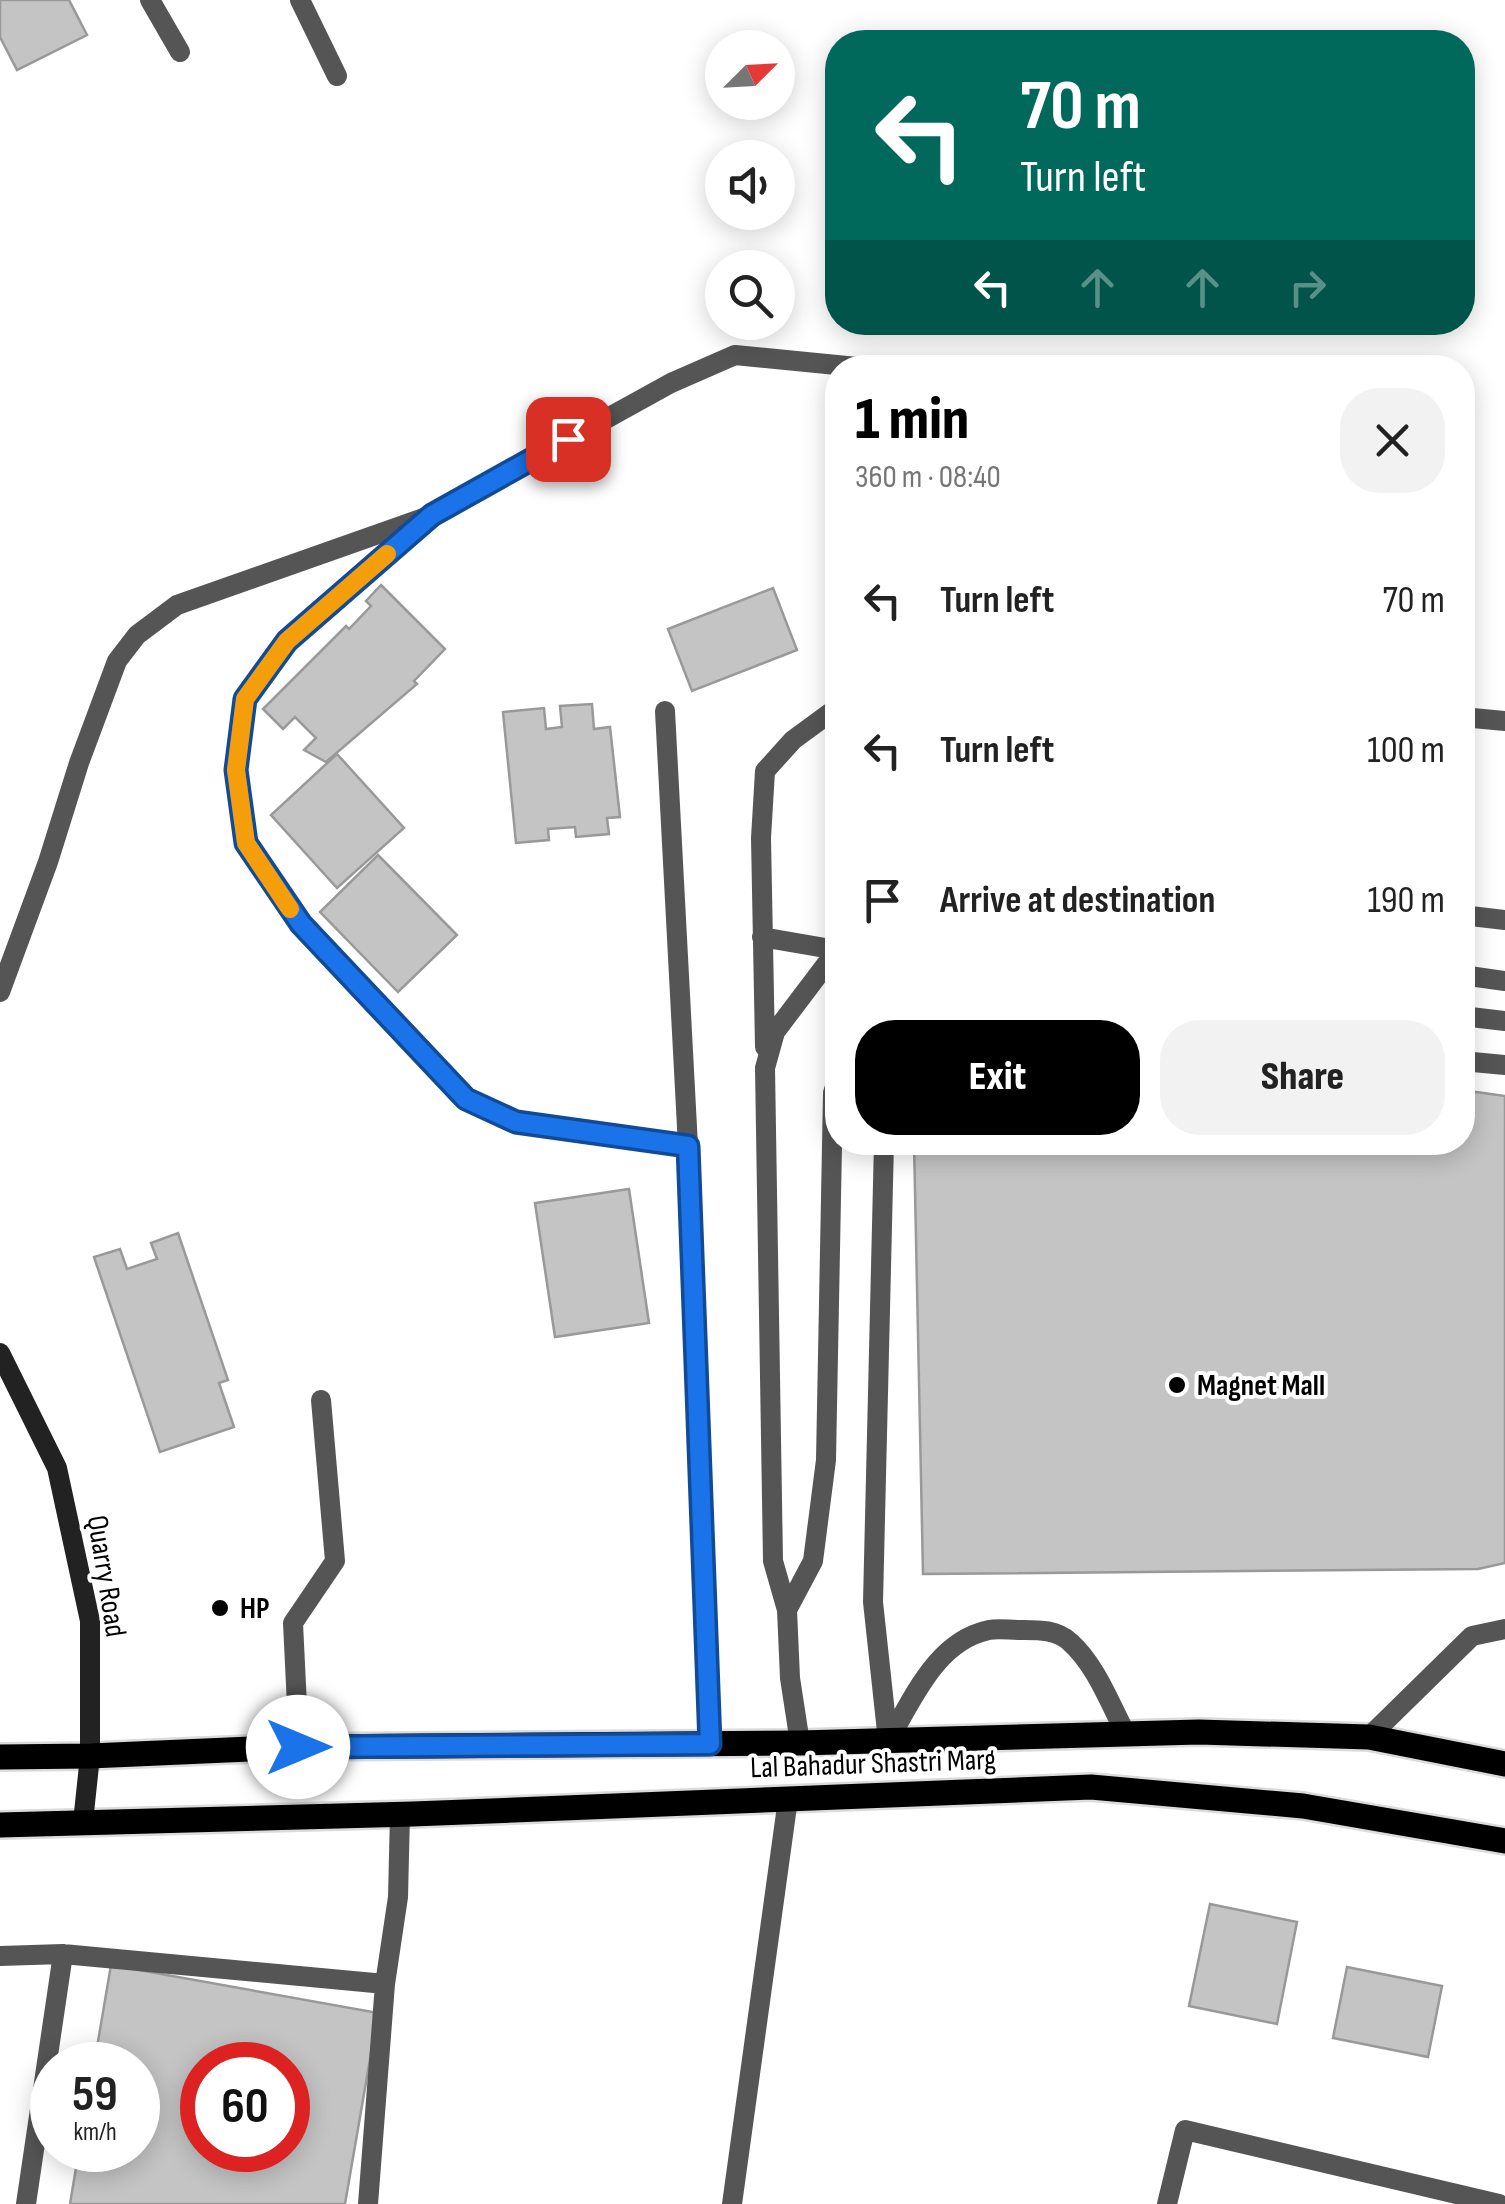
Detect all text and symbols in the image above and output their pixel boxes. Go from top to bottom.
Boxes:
north arrow [705,30,795,120]
map controls [705,30,795,340]
text: 70 m [1020,65,1141,149]
icon: left [855,70,985,200]
button: sound [705,140,795,230]
text: Turn left [1020,150,1146,205]
button: search [705,250,795,340]
icon: left [965,260,1020,315]
icon: ahead [1070,260,1125,315]
icon: ahead [1175,260,1230,315]
icon: right [1280,260,1335,315]
text: 1 min [855,384,969,456]
button: close [1340,388,1445,493]
pin [526,397,611,482]
icon: arrive [541,412,596,467]
text: 360 m · 08:40 [855,458,1001,497]
icon: left [855,573,910,628]
text: Turn left [940,578,1054,623]
text: 70 m [1383,578,1445,623]
icon: left [855,723,910,778]
text: Turn left [940,728,1054,773]
text: 100 m [1367,728,1445,773]
icon: arrive [855,873,910,928]
text: Arrive at destination [940,878,1215,923]
text: 190 m [1367,878,1445,923]
button: Exit [855,1020,1140,1135]
button: Share [1160,1020,1445,1135]
place label: Magnet Mall [1197,1368,1325,1404]
marker: Magnet Mall [1166,1374,1188,1396]
street label: Quarry Road [79,1513,133,1640]
place label: HP [240,1591,270,1627]
marker: HP [209,1597,231,1619]
position arrow [246,1695,350,1799]
street label: Lal Bahadur Shastri Marg [749,1742,997,1786]
speed limit sign: 60 [180,2042,310,2172]
text: 59 [72,2065,118,2125]
text: km/h [73,2117,117,2148]

